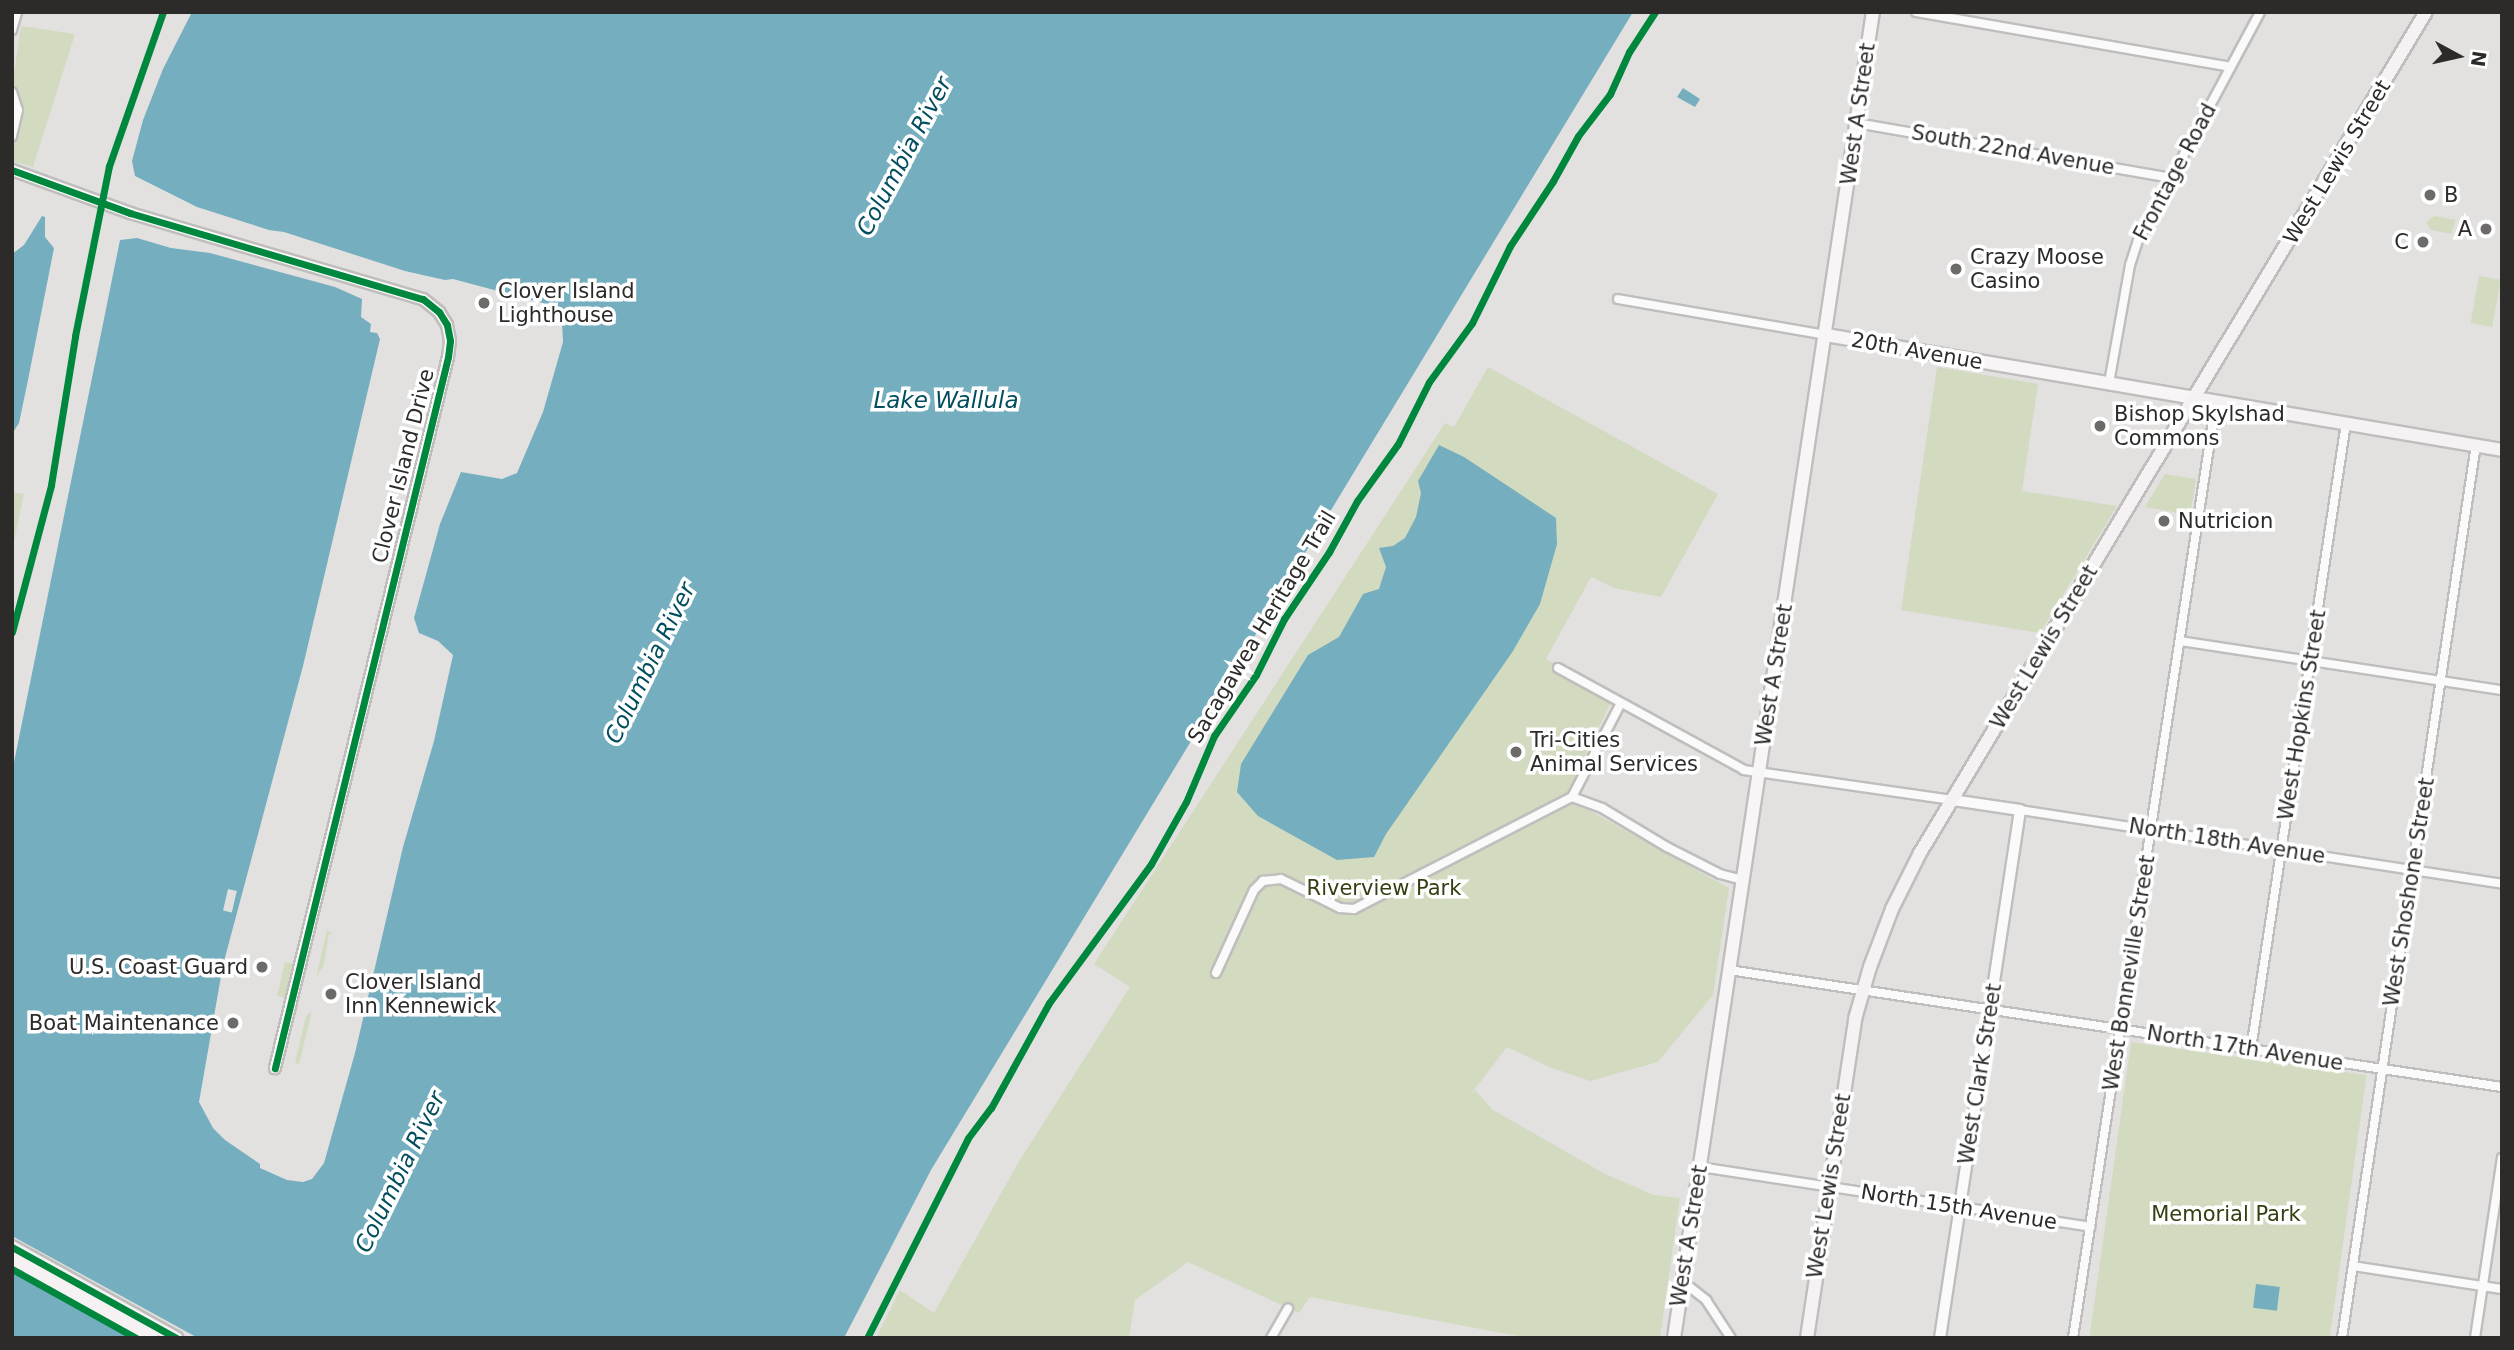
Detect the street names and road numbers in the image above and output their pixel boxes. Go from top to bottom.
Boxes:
street label: West A Street [1836,41,1880,187]
street label: West Lewis Street [2278,75,2396,249]
street label: Frontage Road [2128,99,2222,245]
street label: South 22nd Avenue [1909,120,2117,180]
street label: 20th Avenue [1849,327,1985,375]
street label: Clover Island Drive [367,366,439,566]
street label: Sacagawea Heritage Trail [1183,506,1341,748]
street label: West Lewis Street [1985,560,2103,734]
street label: West A Street [1750,602,1798,748]
street label: West Hopkins Street [2273,608,2331,822]
street label: West Shoshone Street [2378,776,2440,1008]
street label: North 18th Avenue [2127,813,2327,869]
street label: West Bonneville Street [2098,853,2160,1093]
street label: West Clark Street [1953,982,2007,1166]
street label: North 17th Avenue [2145,1020,2345,1076]
street label: West Lewis Street [1802,1092,1856,1280]
street label: West A Street [1665,1163,1713,1309]
street label: North 15th Avenue [1859,1179,2059,1235]

